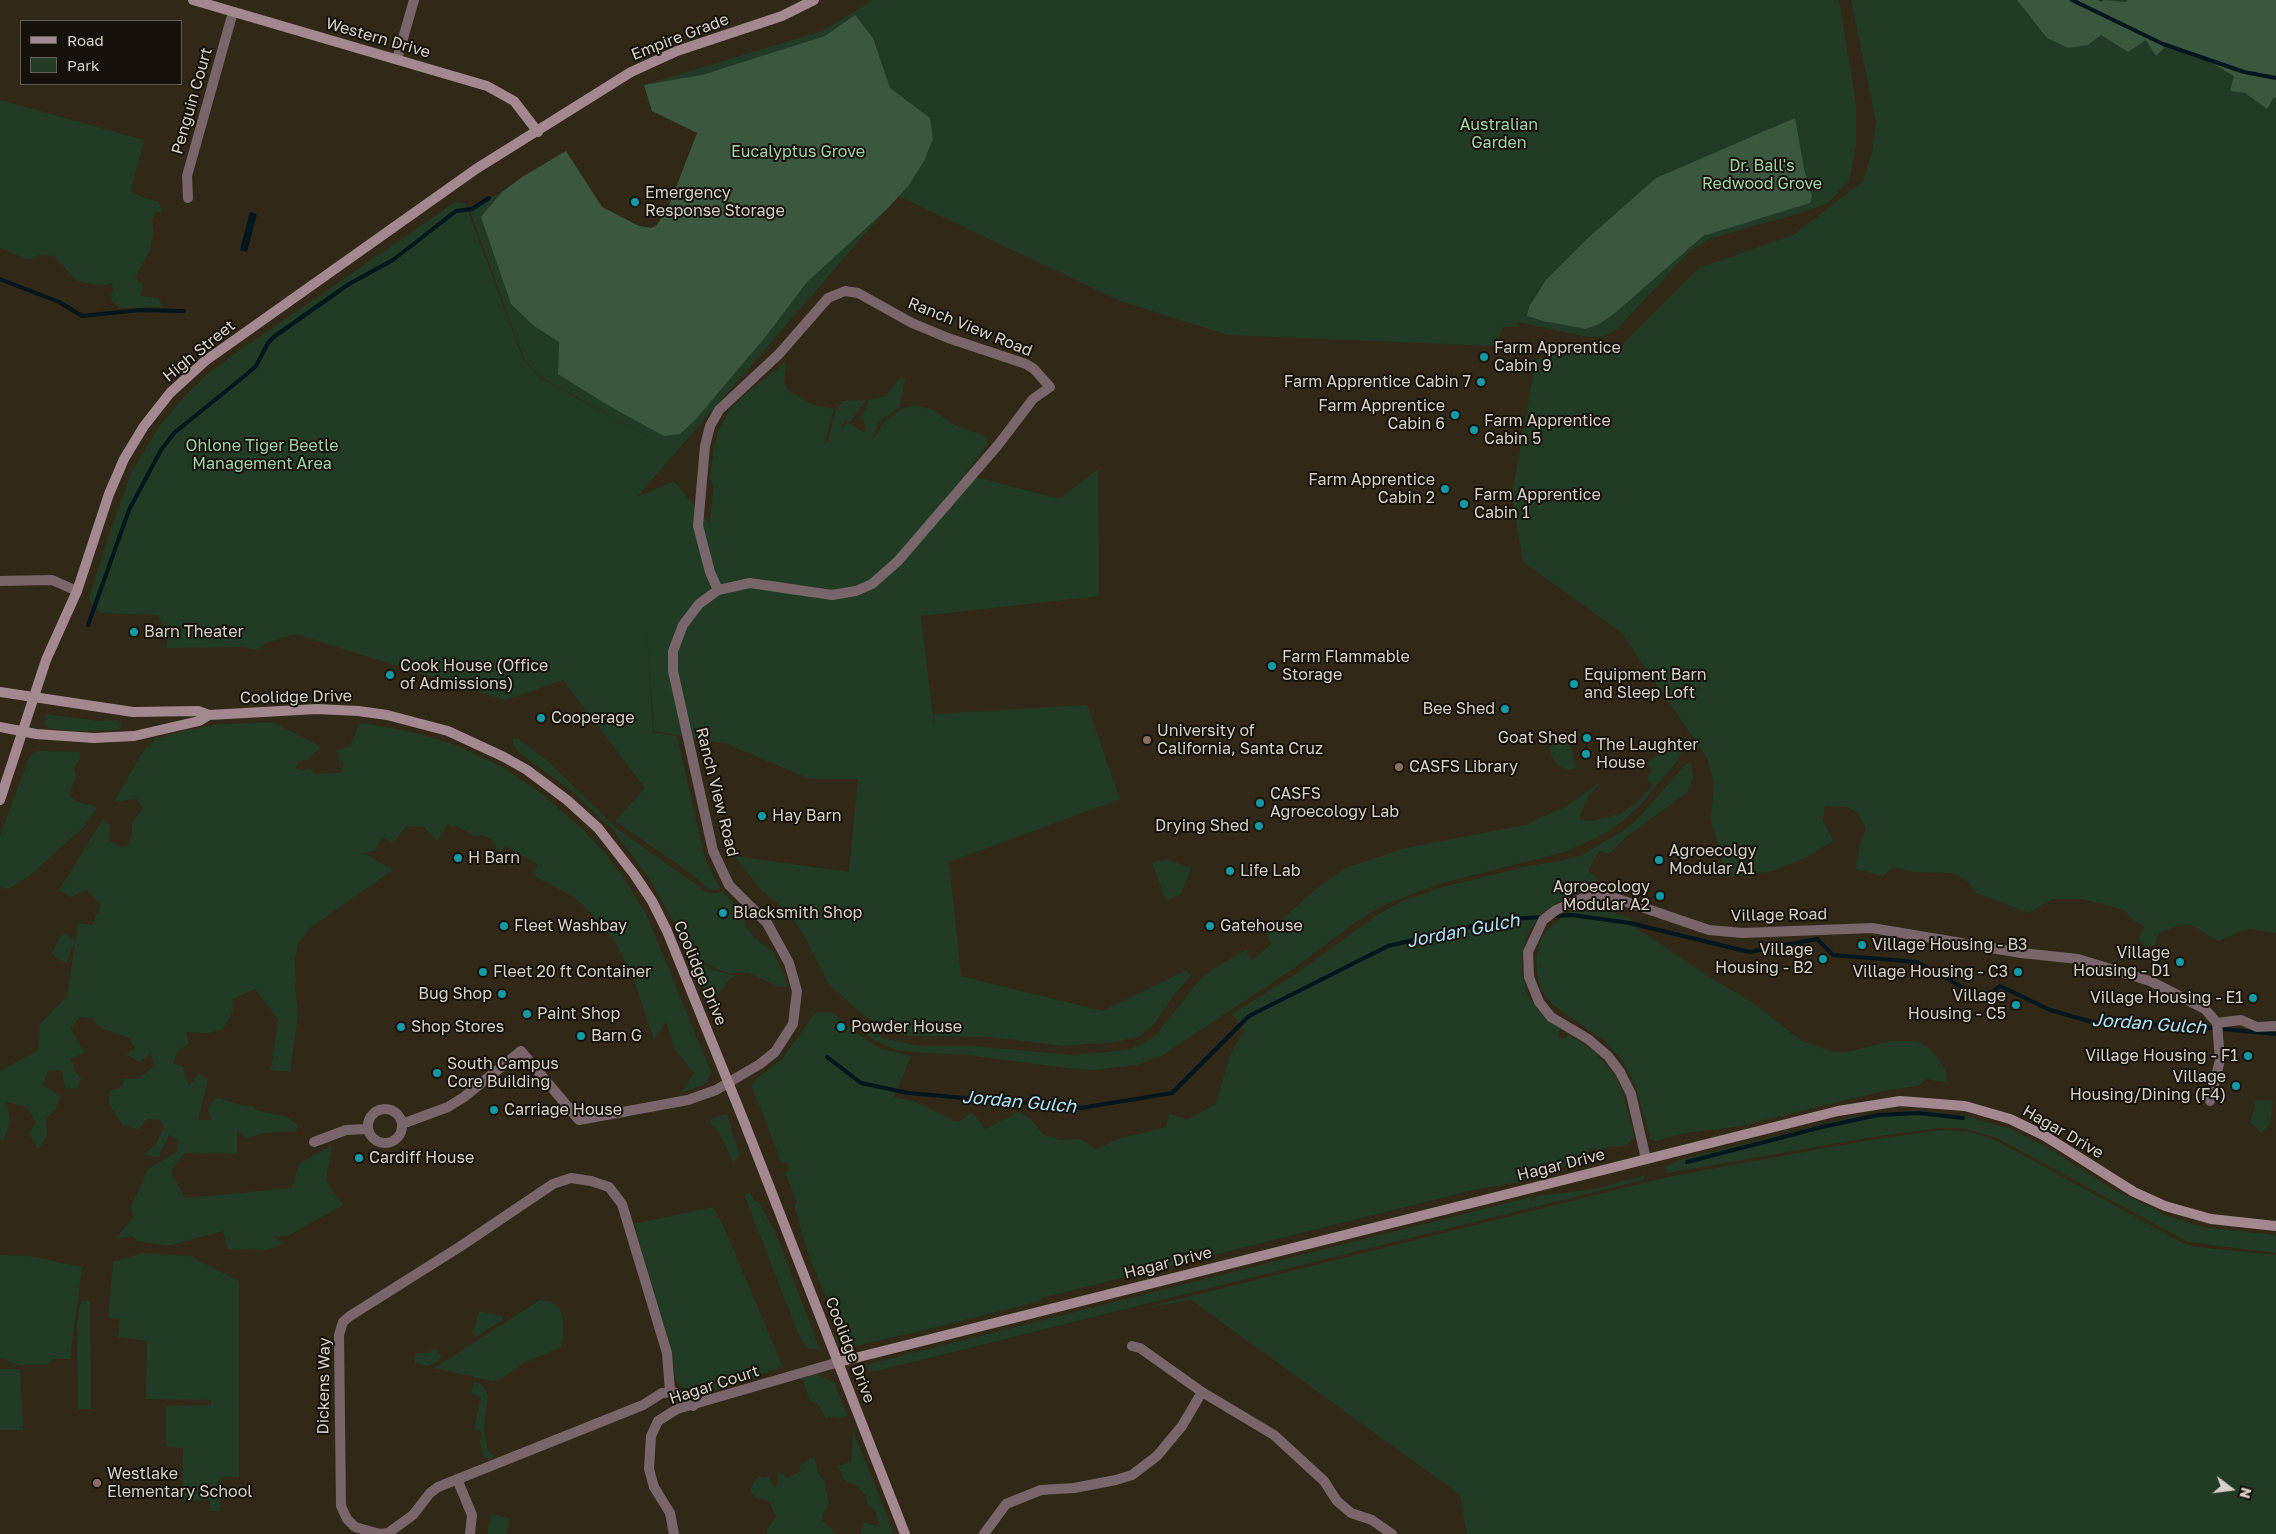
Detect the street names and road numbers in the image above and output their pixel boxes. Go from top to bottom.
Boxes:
street label: Empire Grade [629,10,731,64]
street label: Western Drive [323,14,433,62]
street label: Penguin Court [168,45,216,157]
street label: Ranch View Road [905,293,1035,361]
street label: High Street [159,316,239,386]
street label: Coolidge Drive [240,686,352,708]
street label: Ranch View Road [692,725,742,859]
street label: Village Road [1731,905,1827,925]
street label: Coolidge Drive [669,918,731,1028]
street label: Hagar Drive [2019,1101,2107,1163]
street label: Hagar Drive [1515,1145,1607,1185]
street label: Hagar Drive [1122,1243,1214,1283]
street label: Coolidge Drive [821,1294,879,1406]
street label: Dickens Way [314,1337,334,1435]
street label: Hagar Court [667,1361,761,1409]

